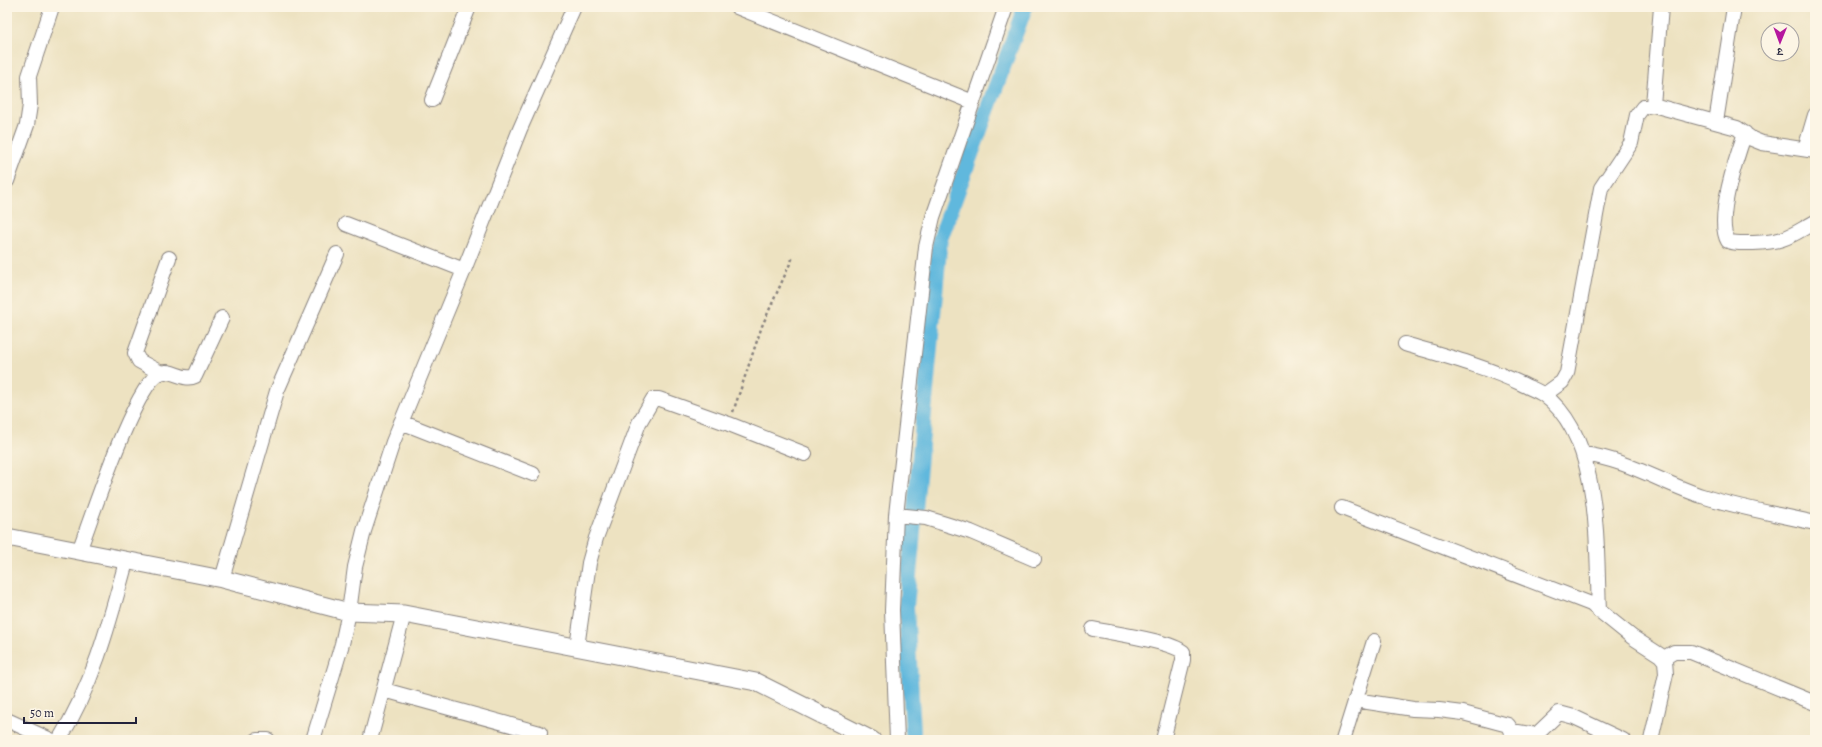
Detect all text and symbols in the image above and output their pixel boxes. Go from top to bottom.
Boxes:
north arrow [1760,22,1800,62]
text: उ [1776,44,1784,59]
scale bar [24,699,136,725]
text: 50 m [30,705,54,721]

